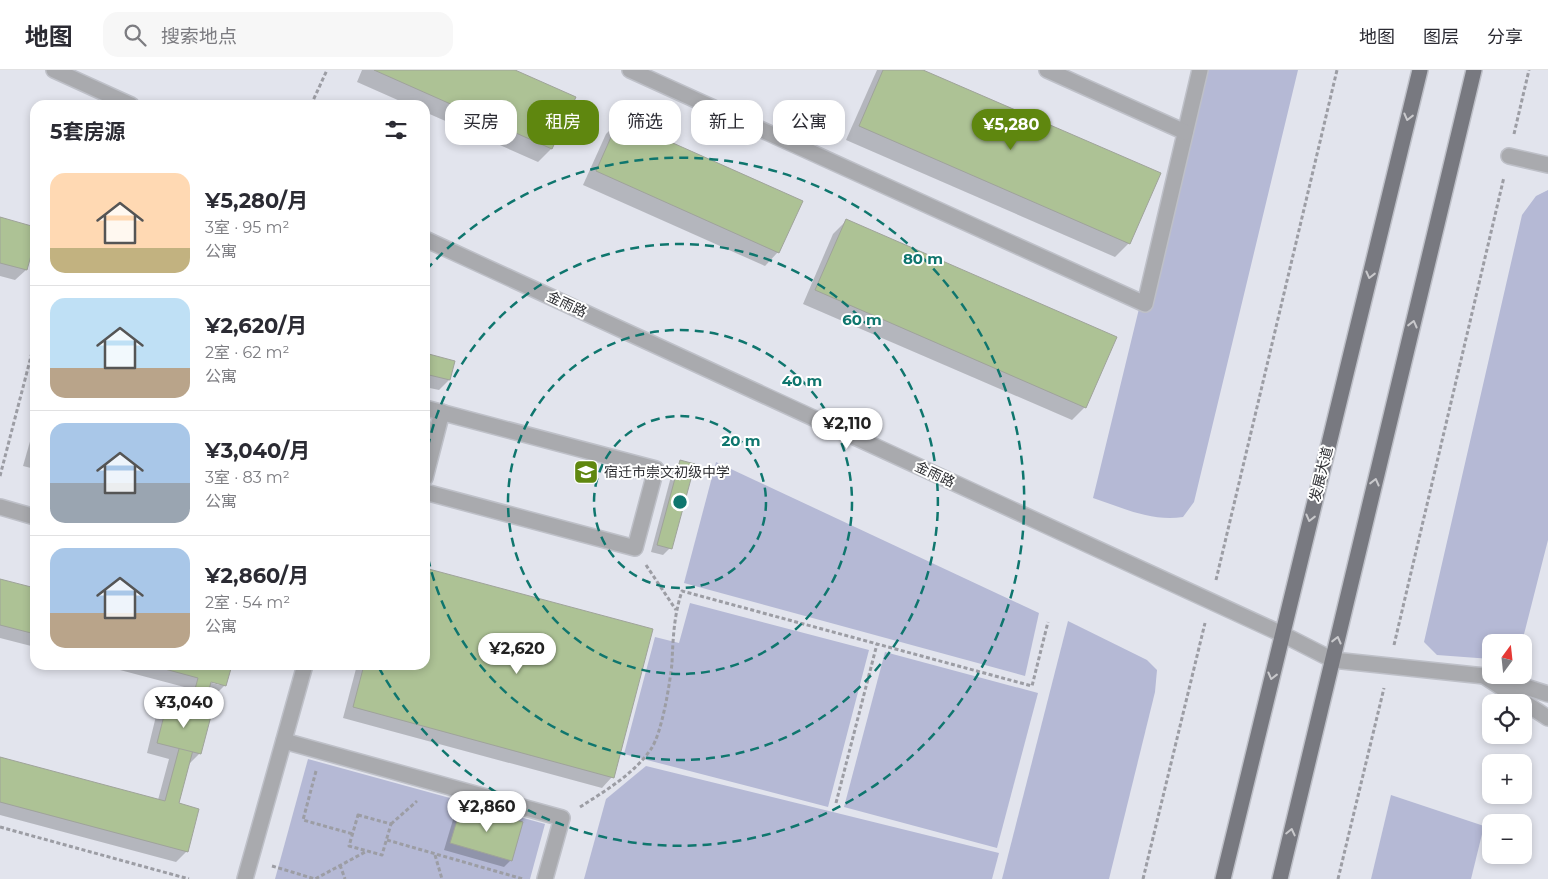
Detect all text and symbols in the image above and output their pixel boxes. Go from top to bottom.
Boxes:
search box [103,12,453,57]
icon: search [121,21,149,49]
text: 地图 [25,22,73,51]
text: 搜索地点 [161,25,237,48]
text: 地图 [1359,26,1395,48]
text: 图层 [1423,26,1459,48]
text: 分享 [1487,26,1523,48]
chip: 买房 [445,100,517,145]
chip: 租房 [527,100,599,145]
chip: 筛选 [609,100,681,145]
chip: 新上 [691,100,763,145]
chip: 公寓 [773,100,845,145]
pin: ¥5,280 [970,108,1052,151]
one-way arrow [1403,113,1414,122]
text: ¥5,280 [983,115,1039,134]
icon: filters [382,116,410,144]
text: 5套房源 [50,119,126,144]
text: ¥5,280/月 [205,188,308,213]
icon: home [90,193,150,253]
text: 3室 · 95 m² [205,218,289,237]
text: 公寓 [205,242,237,261]
text: 80 m [903,249,943,268]
one-way arrow [1365,271,1375,279]
street label: 金雨路 [544,287,590,321]
text: 60 m [842,310,882,329]
text: ¥2,620/月 [205,313,307,338]
icon: home [90,318,150,378]
one-way arrow [1407,319,1418,328]
text: 2室 · 62 m² [205,343,289,362]
text: 公寓 [205,367,237,386]
text: 40 m [782,371,822,390]
pin: ¥2,110 [806,408,888,450]
text: ¥2,110 [823,414,871,433]
text: 20 m [721,431,761,450]
text: ¥3,040/月 [205,438,310,463]
icon: home [90,443,150,503]
street label: 发展大道 [1305,445,1337,503]
street label: 金雨路 [912,457,958,491]
school or university icon: 宿迁市崇文初级中学 [573,459,599,485]
place label: 宿迁市崇文初级中学 [604,463,730,481]
text: 3室 · 83 m² [205,468,290,487]
one-way arrow [1369,477,1380,486]
text: 公寓 [205,492,237,511]
centre of rings [671,493,689,511]
one-way arrow [1305,514,1316,523]
text: ¥2,860/月 [205,563,309,588]
icon: home [90,568,150,628]
text: 2室 · 54 m² [205,593,290,612]
text: 公寓 [205,617,237,636]
pin: ¥2,620 [476,632,558,675]
north arrow [1482,634,1532,684]
map controls [1482,634,1532,864]
one-way arrow [1331,635,1342,644]
text: ¥2,620 [489,639,545,658]
one-way arrow [1267,671,1278,680]
pin: ¥3,040 [143,686,225,729]
text: ¥3,040 [155,693,213,712]
button: locate [1482,694,1532,744]
button: + [1482,754,1532,804]
pin: ¥2,860 [446,790,528,833]
text: ¥2,860 [458,797,516,816]
button: − [1482,814,1532,864]
one-way arrow [1285,827,1296,836]

